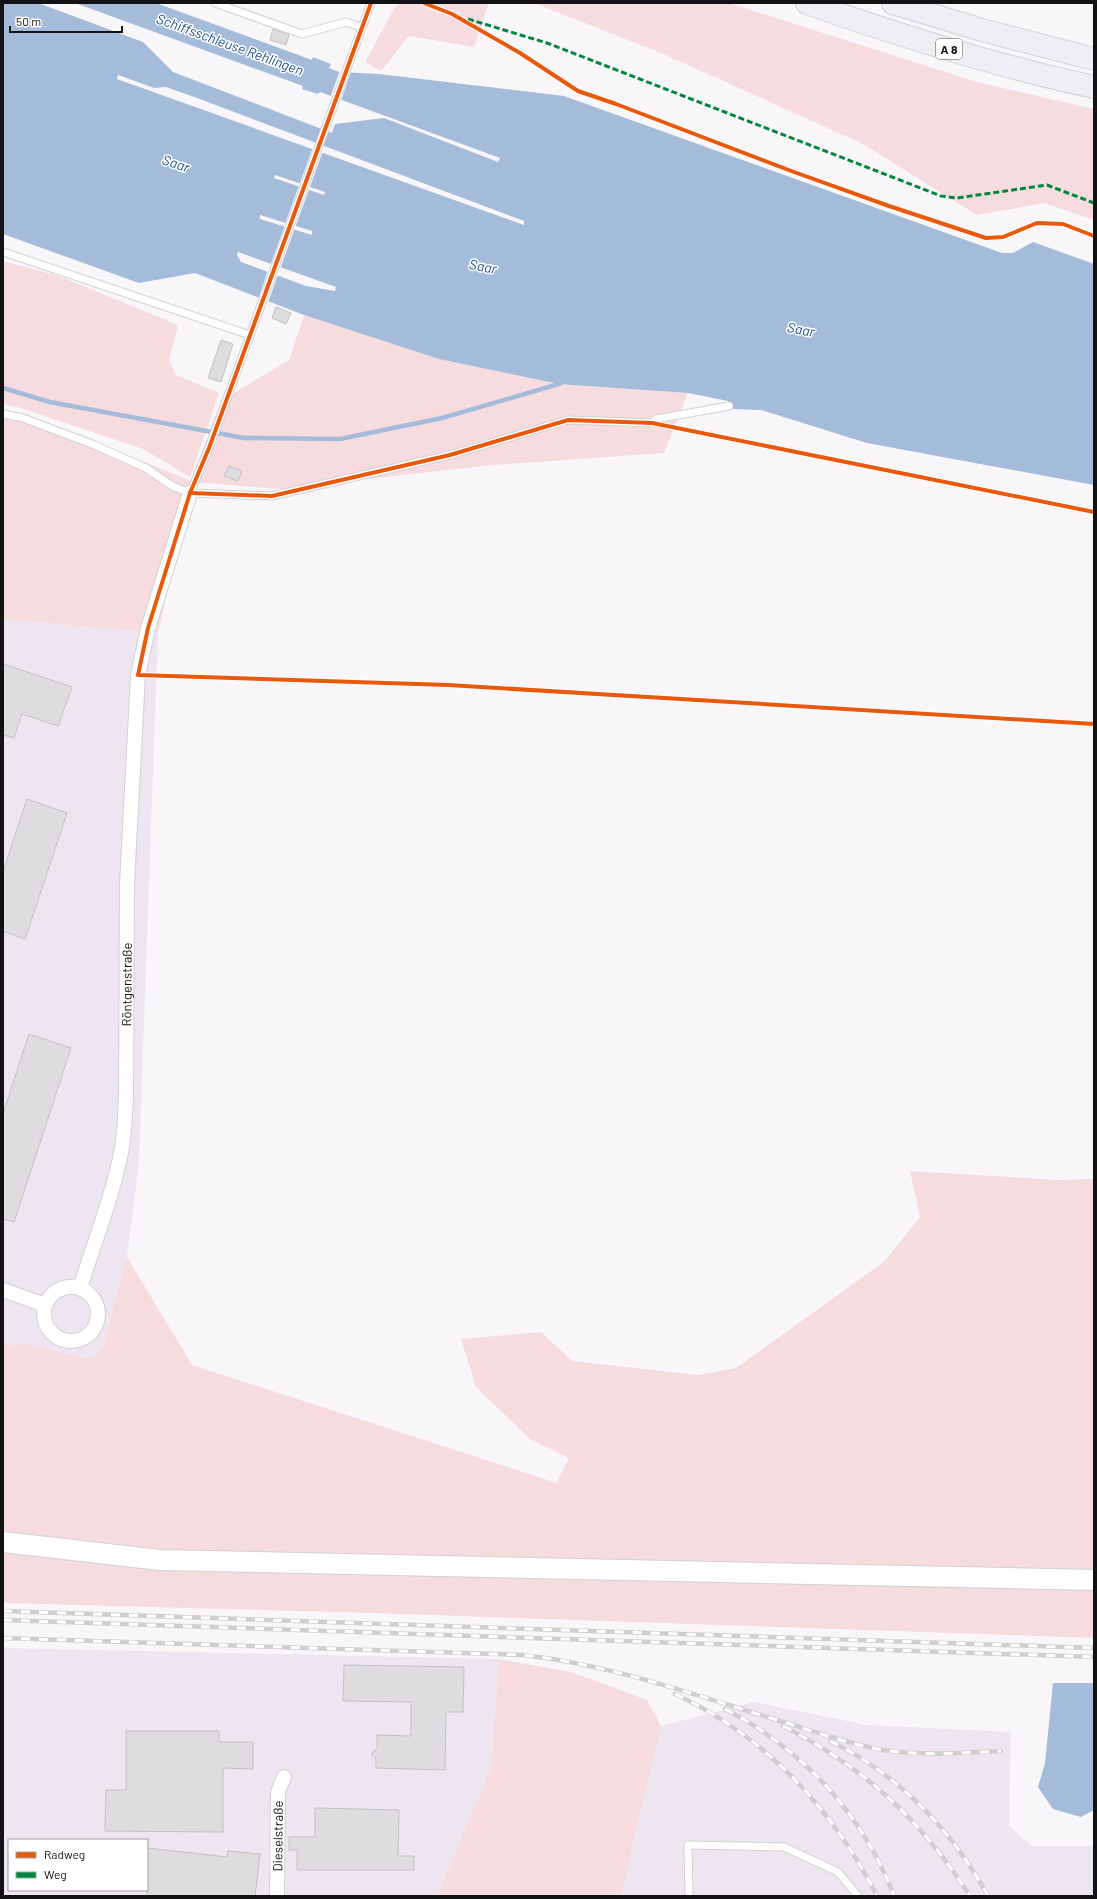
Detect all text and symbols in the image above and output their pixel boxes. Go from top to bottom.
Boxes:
scale bar [10,8,122,34]
water label: Schiffsschleuse Rehlingen [154,9,306,79]
text: 50 m [16,14,41,28]
road number: A 8 [936,39,962,59]
water label: Saar [160,150,193,176]
water label: Saar [468,255,499,277]
water label: Saar [786,318,817,340]
street label: Röntgenstraße [118,942,135,1027]
street label: Dieselstraße [269,1800,286,1872]
legend [8,1839,148,1891]
text: Radweg [44,1847,85,1861]
text: Weg [44,1867,67,1881]

